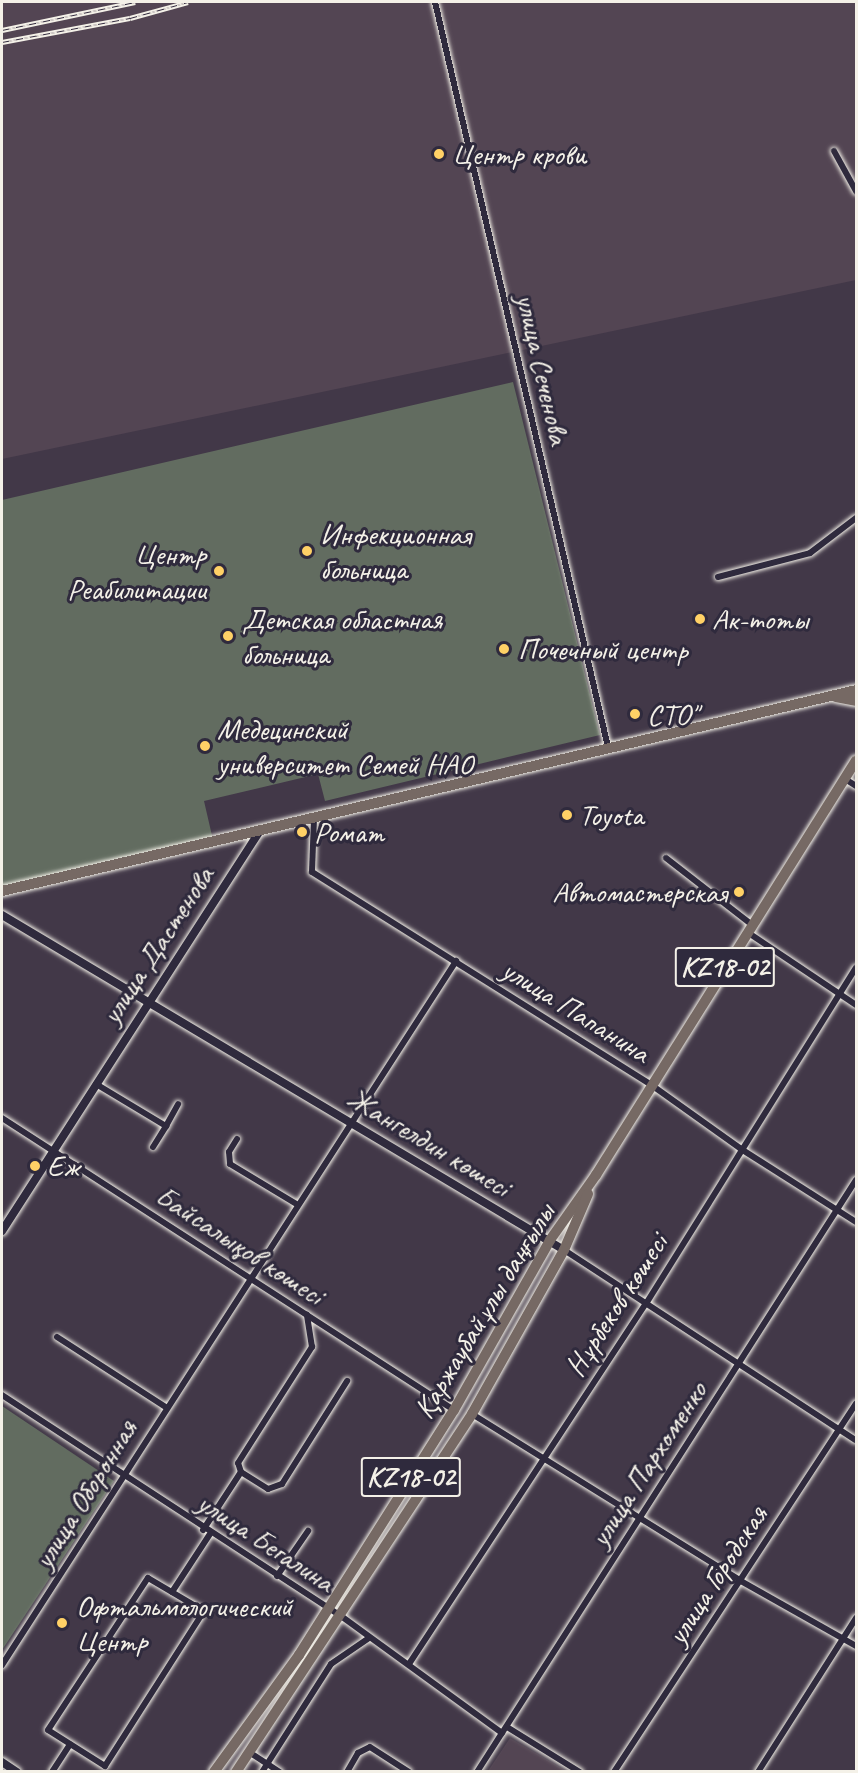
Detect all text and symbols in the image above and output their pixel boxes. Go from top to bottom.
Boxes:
place label: Центр крови [452,136,586,172]
marker: Центр крови [430,145,448,163]
street label: улица Сеченова [508,290,578,448]
place label: Инфекционная больница [320,516,471,586]
place label: Центр Реабилитации [67,536,206,606]
marker: Инфекционная больница [298,542,316,560]
marker: Центр Реабилитации [210,562,228,580]
place label: Детская областная больница [242,601,442,672]
place label: Ак-тоты [712,601,808,637]
marker: Ак-тоты [693,612,707,626]
marker: Детская областная больница [219,627,237,645]
place label: Почечный центр [518,631,688,667]
marker: Почечный центр [495,640,513,658]
place label: СТО" [647,696,697,732]
marker: СТО" [628,707,642,721]
place label: Медецинский университет Семей НАО [217,711,473,782]
marker: Медецинский университет Семей НАО [198,739,212,753]
place label: Toyota [579,797,643,833]
marker: Toyota [560,808,574,822]
place label: Ромат [314,814,384,850]
marker: Ромат [295,825,309,839]
street label: улица Дастенова [92,858,222,1032]
place label: Автомастерская [552,874,727,910]
marker: Автомастерская [732,885,746,899]
road number: KZ18-02 [674,942,776,992]
street label: улица Папанина [495,951,657,1071]
street label: Жангелдин көшесі [341,1079,517,1205]
place label: Еж [47,1148,80,1184]
marker: Еж [28,1159,42,1173]
street label: Байсалықов көшесі [149,1177,331,1313]
street label: Қаржаубайұлы даңғылы [406,1197,562,1425]
street label: Нұрбеков көшесі [557,1227,675,1383]
street label: улица Пархоменко [582,1376,714,1552]
street label: улица Оборонная [25,1413,145,1575]
road number: KZ18-02 [360,1452,462,1502]
street label: улица Бегалина [191,1485,341,1599]
street label: улица Городская [659,1499,775,1651]
place label: Офтальмологический Центр [76,1588,292,1658]
marker: Офтальмологический Центр [53,1614,71,1632]

